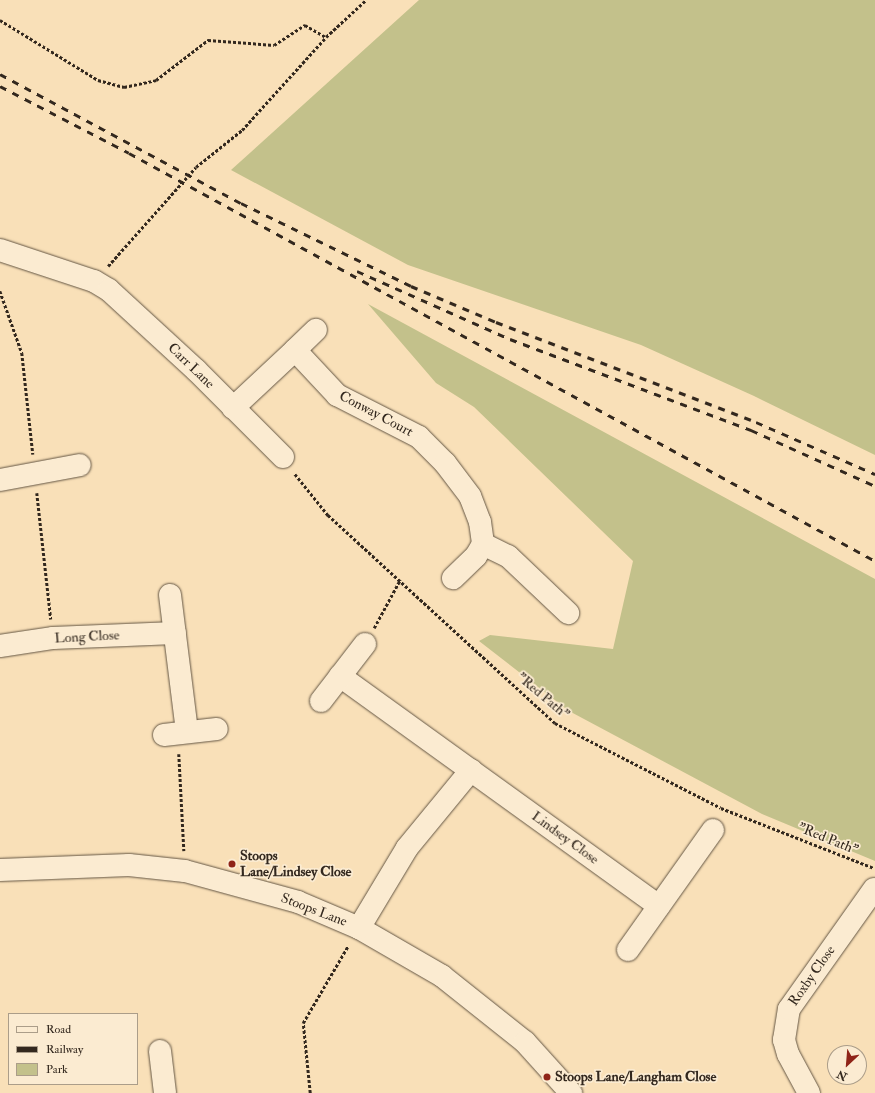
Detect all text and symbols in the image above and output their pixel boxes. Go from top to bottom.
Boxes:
street label: Carr Lane [164,340,218,392]
street label: Conway Court [336,387,416,441]
street label: Long Close [54,627,120,647]
street label: "Red Path" [513,669,573,723]
street label: Lindsey Close [528,808,602,868]
street label: "Red Path" [795,819,861,859]
place label: Stoops Lane/Lindsey Close [240,848,351,880]
marker: Stoops Lane/Lindsey Close [227,859,237,869]
street label: Stoops Lane [279,890,349,930]
street label: Roxby Close [785,943,839,1009]
legend [8,1013,138,1085]
text: Road [46,1022,71,1037]
text: Railway [46,1042,83,1057]
north arrow [827,1045,867,1085]
text: Park [46,1062,68,1077]
text: N [835,1067,849,1083]
place label: Stoops Lane/Langham Close [555,1069,716,1085]
marker: Stoops Lane/Langham Close [542,1072,552,1082]

